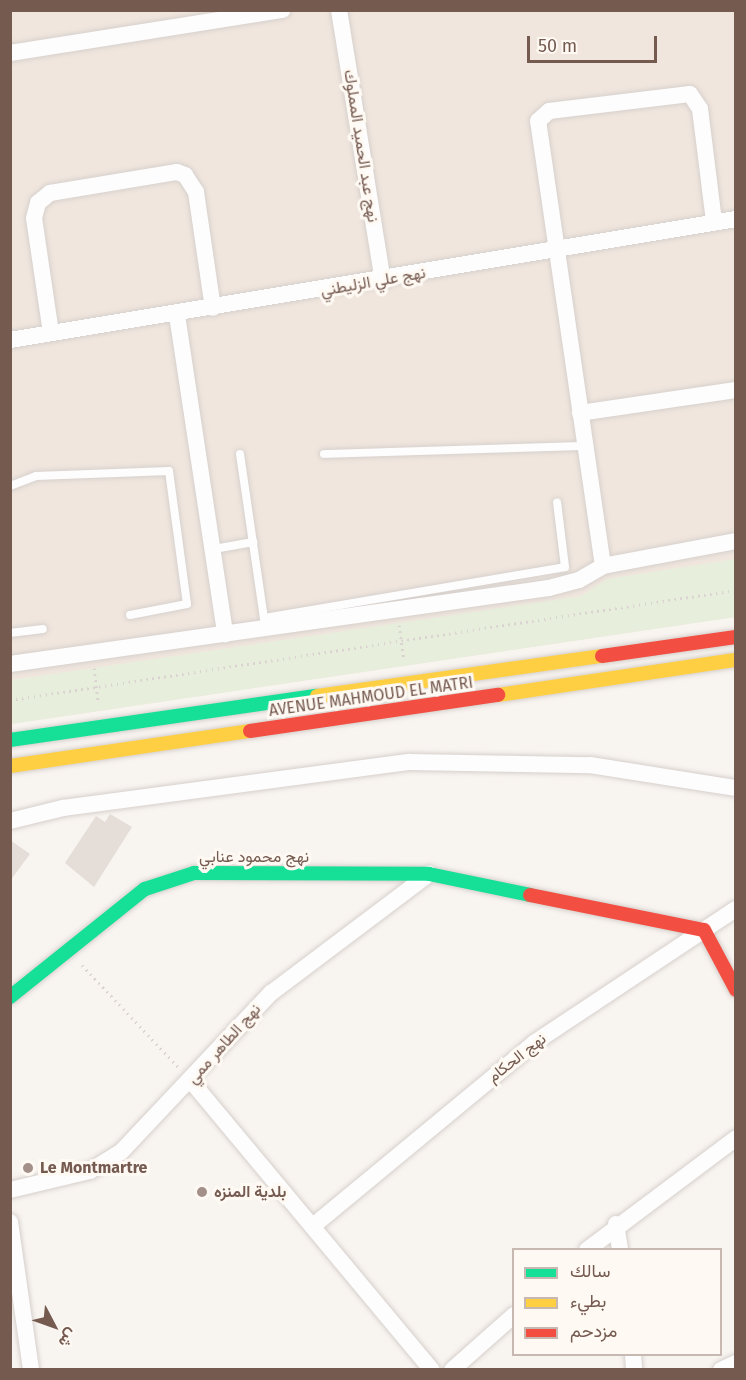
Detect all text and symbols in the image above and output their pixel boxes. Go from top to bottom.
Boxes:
scale bar [530,24,660,62]
text: 50 m [538,35,577,57]
street label: نهج عبد الحميد المملوك [339,68,383,224]
street label: نهج علي الزليطني [319,263,427,301]
street label: AVENUE MAHMOUD EL MATRI [268,673,474,721]
street label: نهج محمود عنابي [199,847,309,867]
street label: نهج الطاهر ممي [183,1000,265,1088]
street label: نهج الحكام [484,1029,550,1087]
place label: Le Montmartre [40,1158,147,1178]
marker: Le Montmartre [21,1161,35,1175]
place label: بلدية المنزه [214,1182,286,1202]
marker: بلدية المنزه [195,1185,209,1199]
legend [512,1248,722,1356]
text: سالك [570,1260,610,1282]
text: بطيء [570,1290,606,1312]
north arrow [24,1296,84,1356]
text: مزدحم [570,1320,617,1342]
text: ش [54,1325,81,1352]

